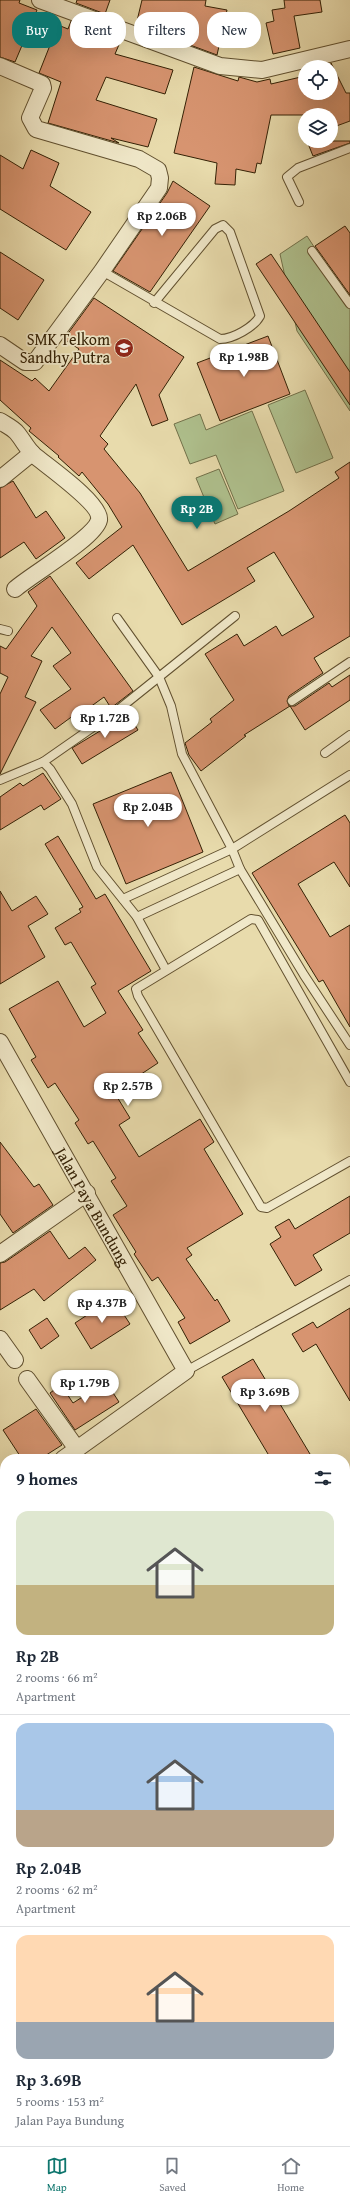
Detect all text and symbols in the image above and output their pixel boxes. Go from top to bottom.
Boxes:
chip: Buy [12,12,62,48]
chip: Rent [70,12,126,48]
chip: Filters [134,12,199,48]
chip: New [207,12,261,48]
map controls [298,60,338,148]
button: locate [298,60,338,100]
button: layers [298,108,338,148]
pin: Rp 2.06B [121,203,203,237]
text: Rp 2.06B [137,206,187,225]
place label: SMK Telkom Sandhy Putra [20,327,110,369]
school or university icon: SMK Telkom Sandhy Putra [113,337,135,359]
pin: Rp 1.98B [203,344,285,378]
text: Rp 1.98B [219,347,269,366]
pin: Rp 2B [169,496,225,530]
text: Rp 2B [180,499,214,518]
pin: Rp 1.72B [64,705,146,739]
text: Rp 1.72B [80,708,130,727]
pin: Rp 2.04B [107,794,189,828]
text: Rp 2.04B [123,797,173,816]
pin: Rp 2.57B [87,1073,169,1107]
text: Rp 2.57B [103,1076,153,1095]
street label: Jalan Paya Bundung [49,1141,136,1270]
pin: Rp 4.37B [61,1290,143,1324]
text: Rp 4.37B [77,1293,127,1312]
pin: Rp 1.79B [44,1370,126,1404]
text: Rp 1.79B [60,1373,110,1392]
pin: Rp 3.69B [224,1379,306,1413]
text: Rp 3.69B [240,1382,290,1401]
text: 9 homes [16,1466,78,1491]
icon: filters [312,1467,334,1489]
icon: home [139,1537,211,1609]
text: Rp 2B [16,1643,59,1668]
text: 2 rooms · 66 m² [16,1668,98,1687]
text: Apartment [16,1687,76,1706]
icon: home [139,1749,211,1821]
text: Rp 2.04B [16,1855,82,1880]
text: 2 rooms · 62 m² [16,1880,98,1899]
text: Apartment [16,1899,76,1918]
icon: home [139,1961,211,2033]
text: Rp 3.69B [16,2067,82,2092]
text: 5 rooms · 153 m² [16,2092,104,2111]
text: Jalan Paya Bundung [16,2111,124,2130]
tab: Map [46,2155,68,2195]
tab: Saved [159,2155,186,2195]
tab: Home [277,2155,304,2195]

